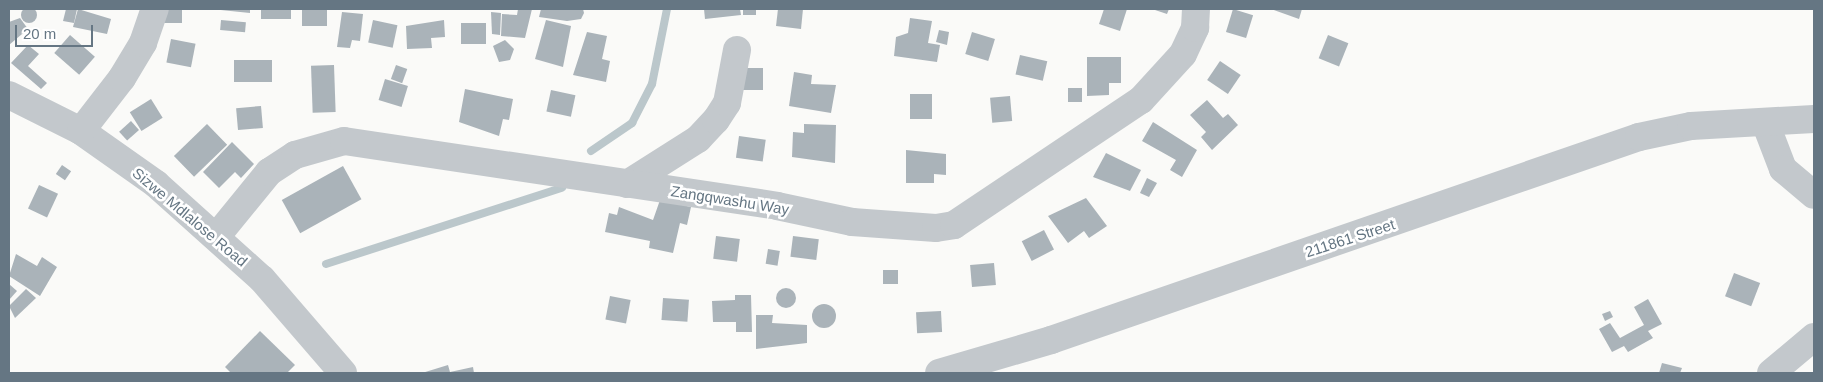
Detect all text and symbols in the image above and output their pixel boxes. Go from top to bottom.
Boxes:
scale bar [18,15,95,47]
text: 20 m [23,25,56,42]
street label: Sizwe Mdlalose Road [129,164,251,270]
street label: Zangqwashu Way [670,182,790,218]
street label: 211861 Street [1303,215,1397,261]

